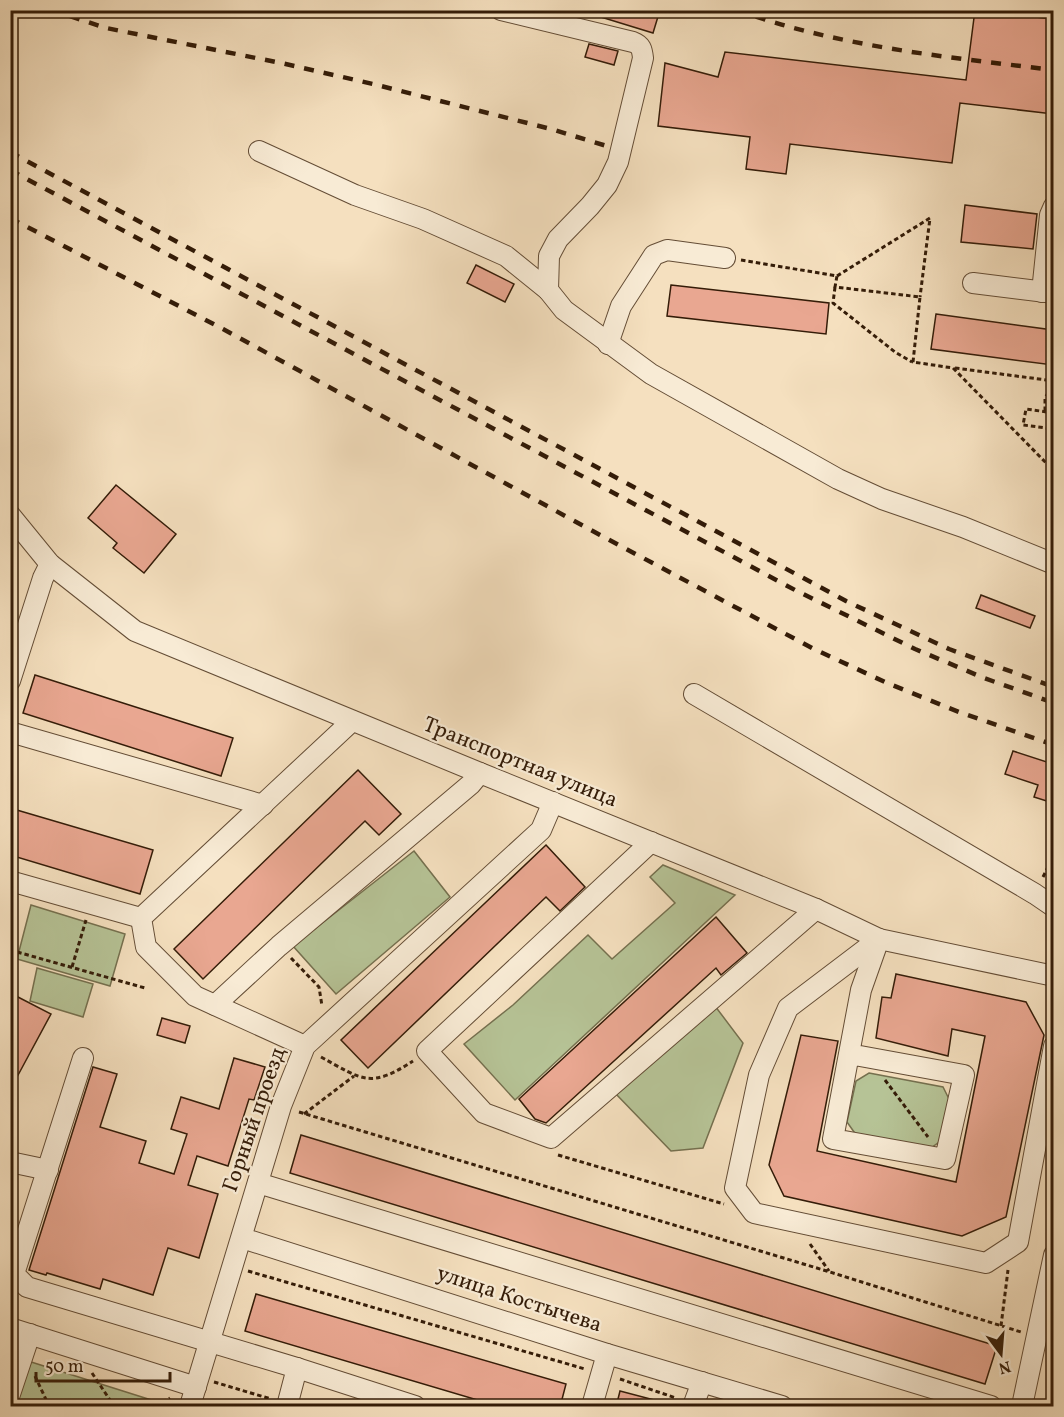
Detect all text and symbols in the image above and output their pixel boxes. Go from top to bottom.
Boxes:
street label: Транспортная улица [418,710,622,816]
street label: Горный проезд [216,1043,294,1197]
street label: улица Костычева [432,1259,606,1341]
north arrow [971,1324,1031,1384]
scale bar [36,1345,170,1383]
text: N [996,1354,1013,1379]
text: 50 m [45,1355,84,1380]

